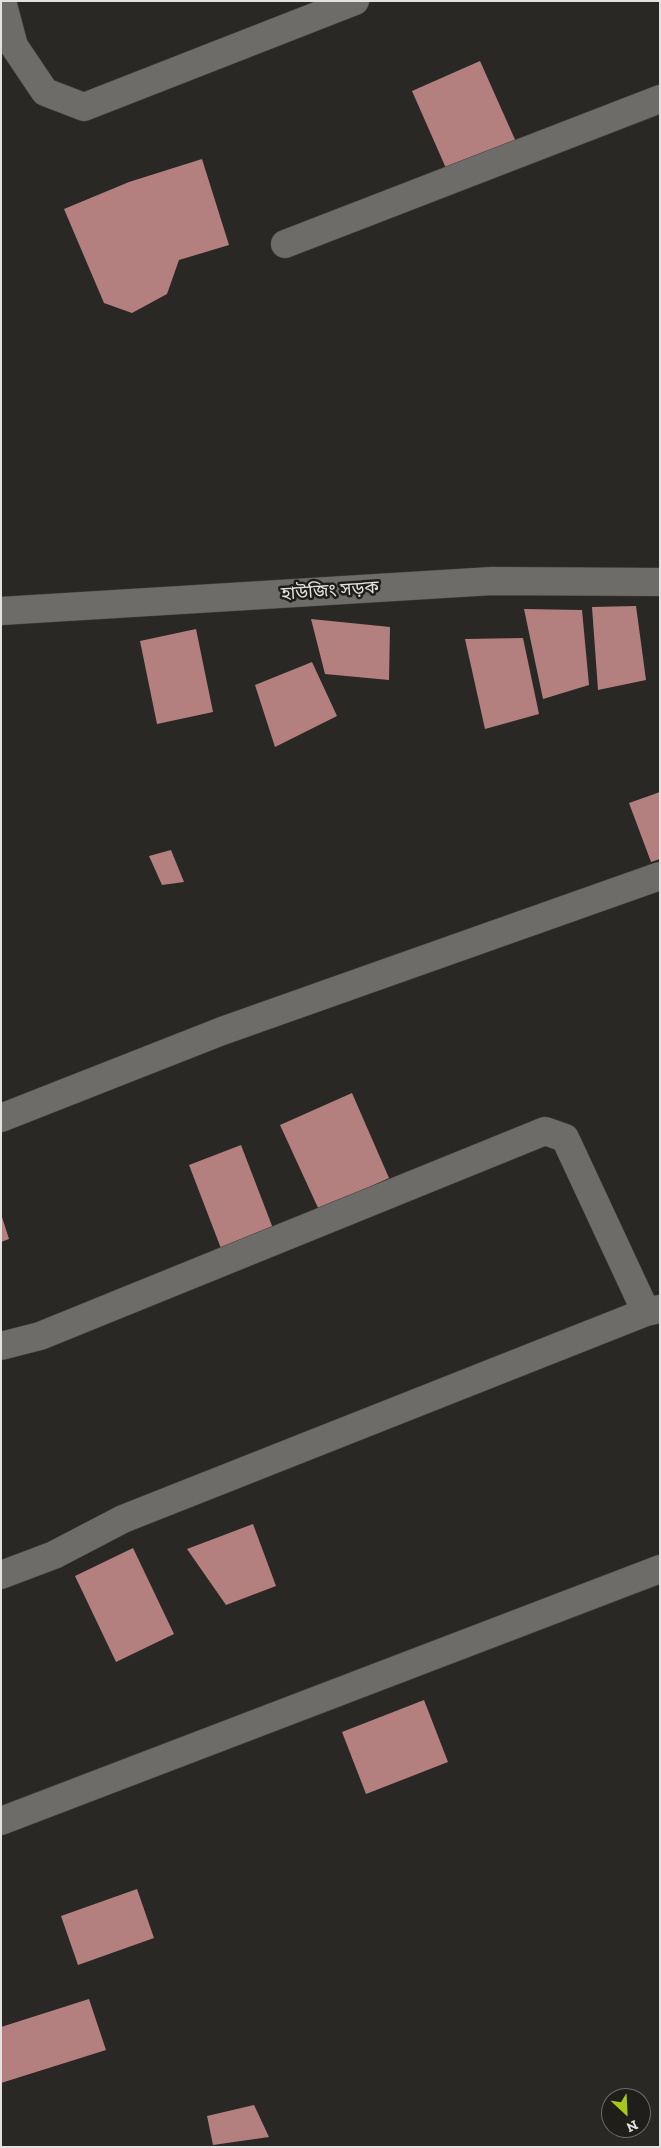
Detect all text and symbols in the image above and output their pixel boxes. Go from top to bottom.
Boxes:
street label: হাউজিং সড়ক [280,577,380,605]
north arrow [601,2088,651,2138]
text: N [624,2116,641,2136]

